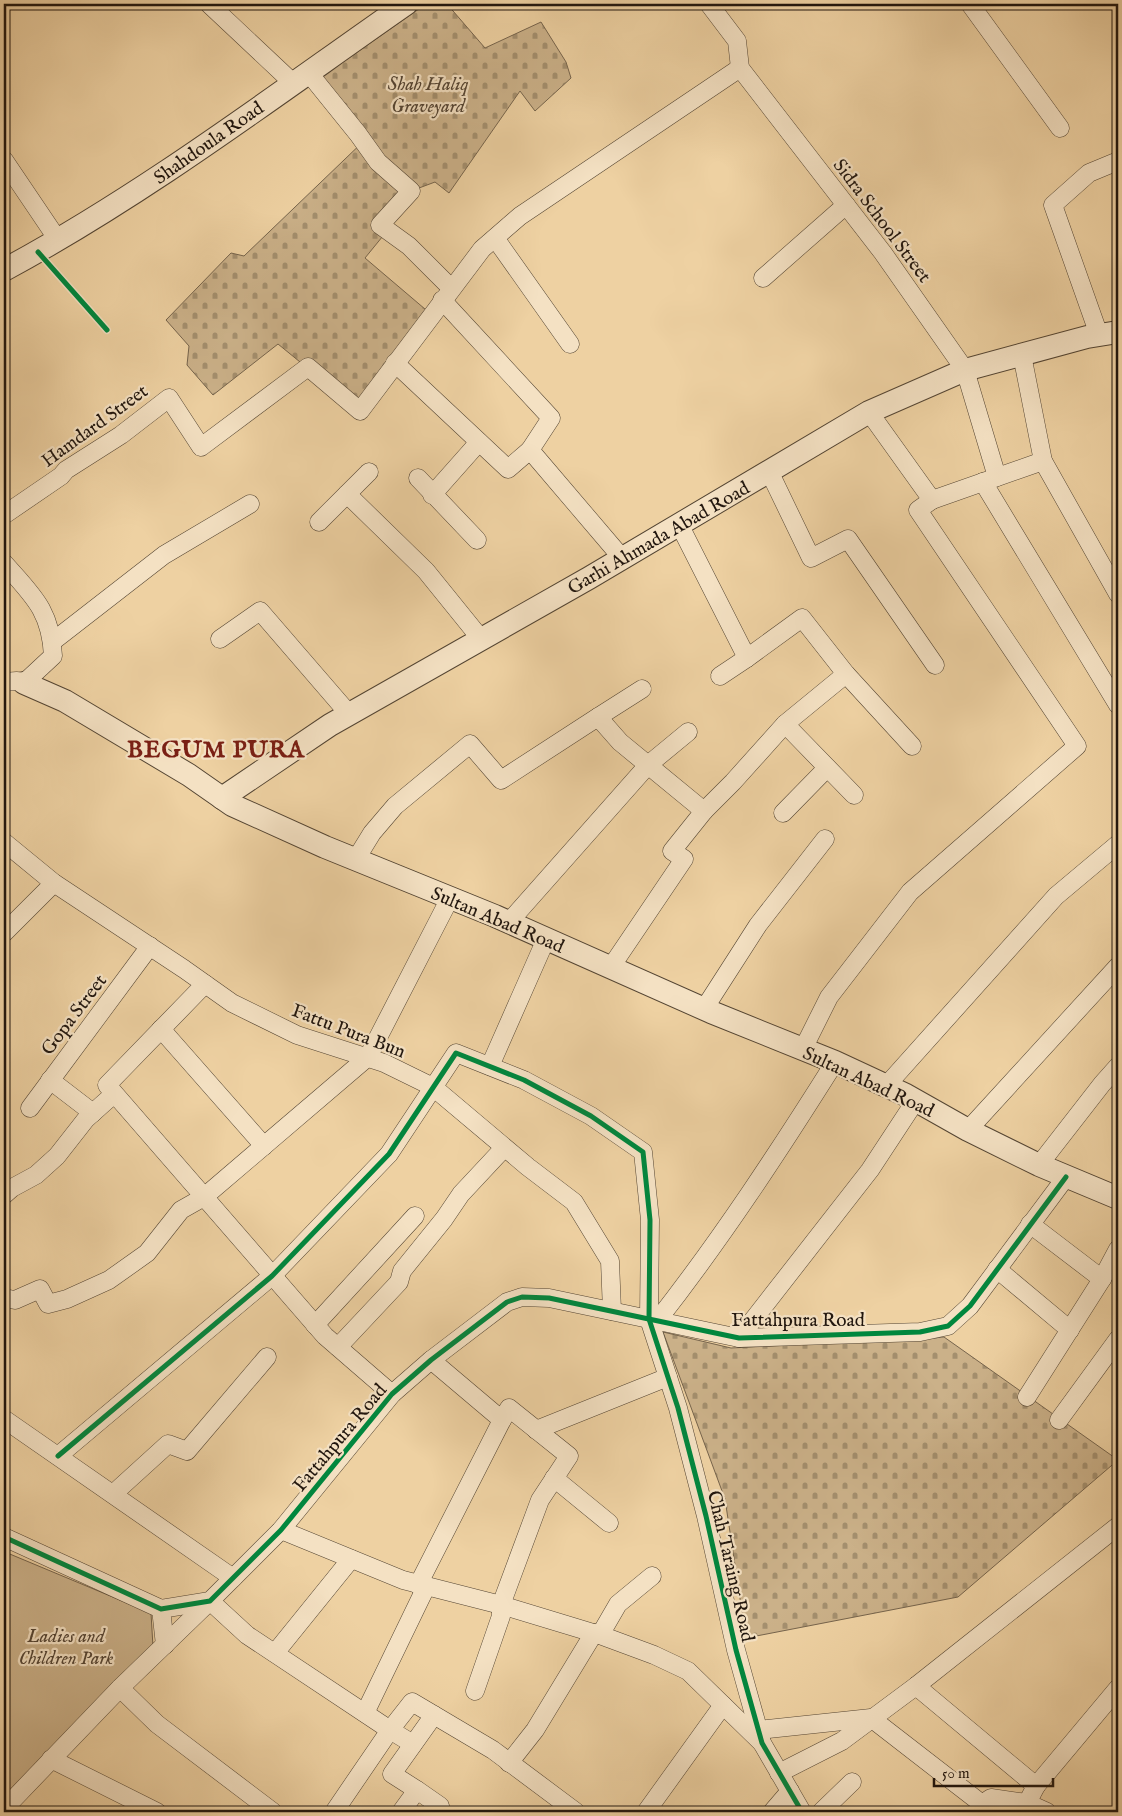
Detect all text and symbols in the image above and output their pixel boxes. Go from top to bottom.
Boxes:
park label: Shah Haliq Graveyard [388,73,469,119]
street label: Shahdoula Road [150,96,269,190]
street label: Sidra School Street [827,154,936,288]
street label: Hamdard Street [37,380,154,473]
street label: Garhi Ahmada Abad Road [564,476,755,601]
district label: BEGUM PURA [127,735,306,766]
street label: Sultan Abad Road [427,882,568,960]
street label: Gopa Street [36,970,113,1060]
street label: Fattu Pura Bun [288,999,408,1065]
street label: Sultan Abad Road [799,1042,938,1124]
street label: Fattahpura Road [731,1309,866,1333]
street label: Fattahpura Road [288,1379,393,1497]
street label: Chah Taraing Road [701,1488,759,1645]
park label: Ladies and Children Park [19,1625,114,1671]
scale bar [934,1756,1053,1788]
text: 50 m [942,1764,970,1783]

